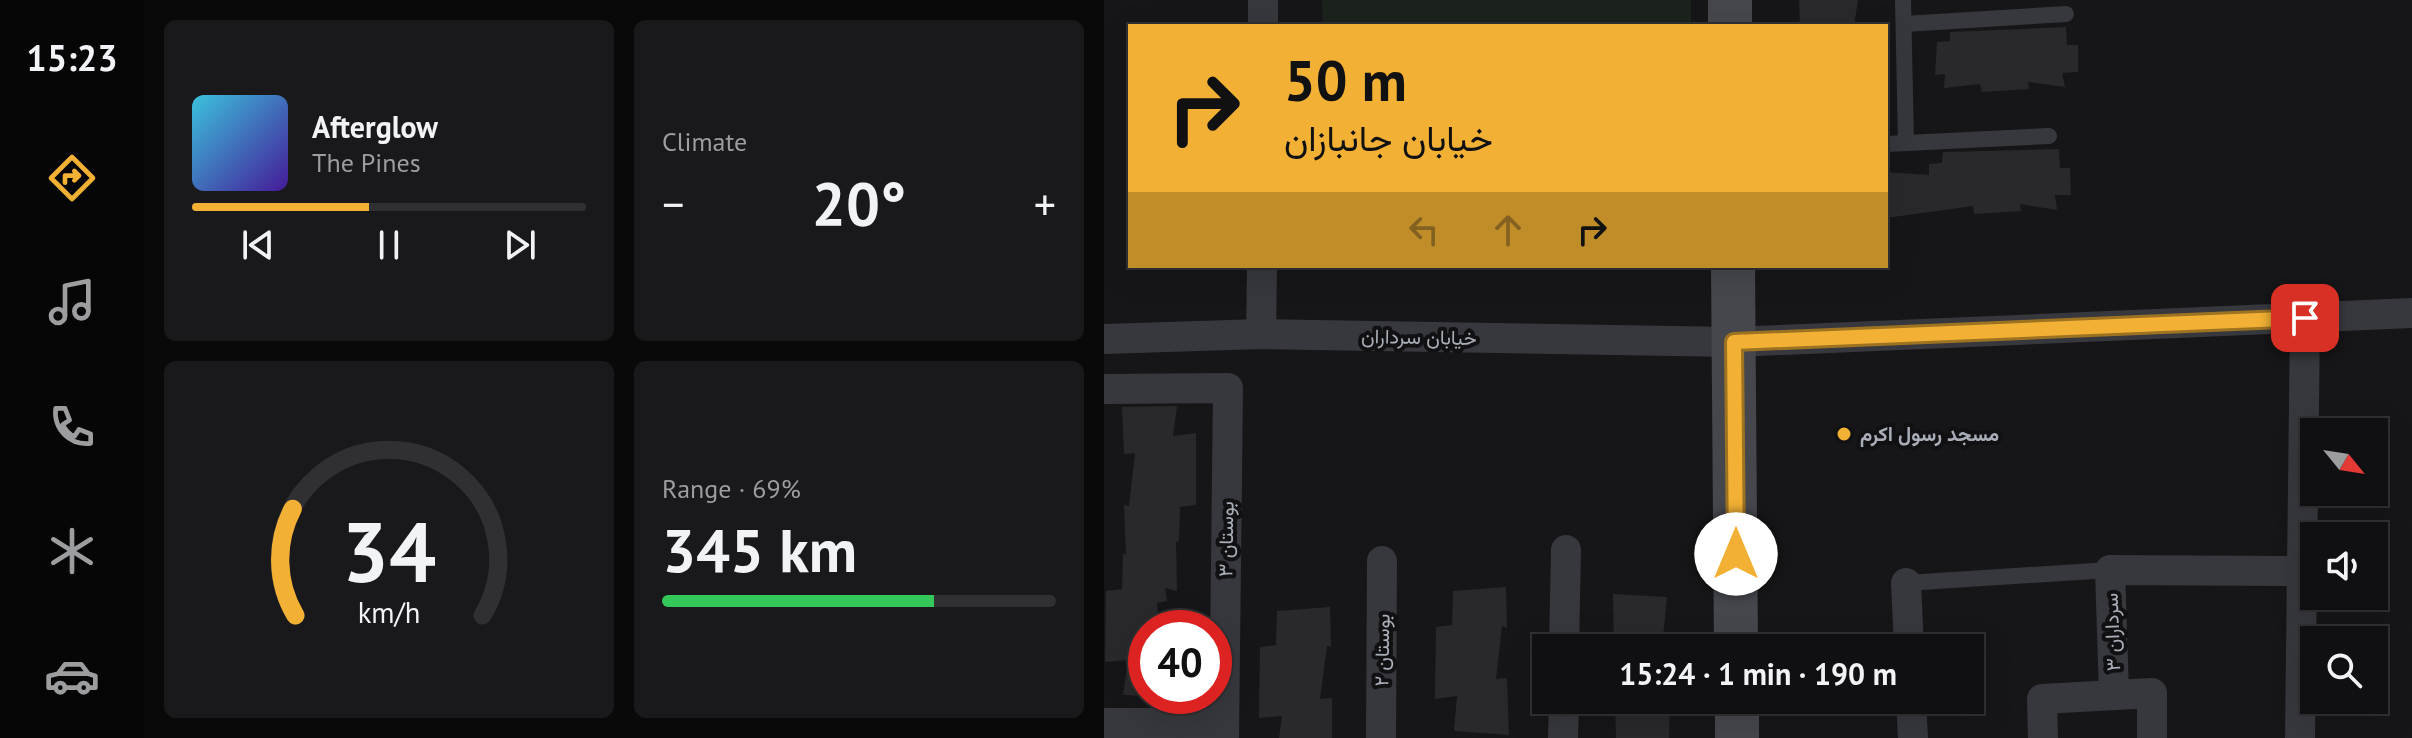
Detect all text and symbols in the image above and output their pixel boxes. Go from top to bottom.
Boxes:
text: 15:23 [26,34,118,81]
text: 50 m [1284,44,1407,116]
icon: right [1152,56,1256,160]
text: Afterglow [312,107,438,146]
text: خیابان جانبازان [1284,114,1493,161]
text: Climate [662,125,747,158]
text: The Pines [312,146,421,179]
icon: directions [44,150,100,206]
text: 20° [812,164,906,242]
text: − [662,175,684,232]
text: + [1034,175,1056,232]
icon: left [1402,208,1446,252]
icon: ahead [1486,208,1530,252]
icon: right [1570,208,1614,252]
icon: previous [236,223,280,267]
icon: pause [367,223,411,267]
icon: next [498,223,542,267]
icon: music [44,274,100,330]
pin [2271,284,2339,352]
icon: arrive [2283,296,2327,340]
street label: خیابان سرداران [1361,323,1477,351]
icon: phone [44,399,100,455]
north arrow [2300,418,2388,506]
map controls [2300,418,2388,714]
place label: مسجد رسول اکرم [1860,421,1999,447]
marker: مسجد رسول اکرم [1835,425,1853,443]
text: Range · 69% [662,472,801,505]
text: 34 [342,496,436,604]
street label: بوستان ۳ [1212,501,1240,577]
text: 345 km [662,511,857,589]
position arrow [1694,512,1778,596]
button: sound [2300,522,2388,610]
icon: climate [44,523,100,579]
street label: سرداران ۳ [2098,592,2126,672]
text: km/h [358,594,420,631]
speed limit sign: 40 [1128,610,1232,714]
street label: بوستان ۲ [1368,613,1396,687]
button: search [2300,626,2388,714]
icon: car [44,648,100,704]
text: 15:24 · 1 min · 190 m [1619,654,1897,693]

